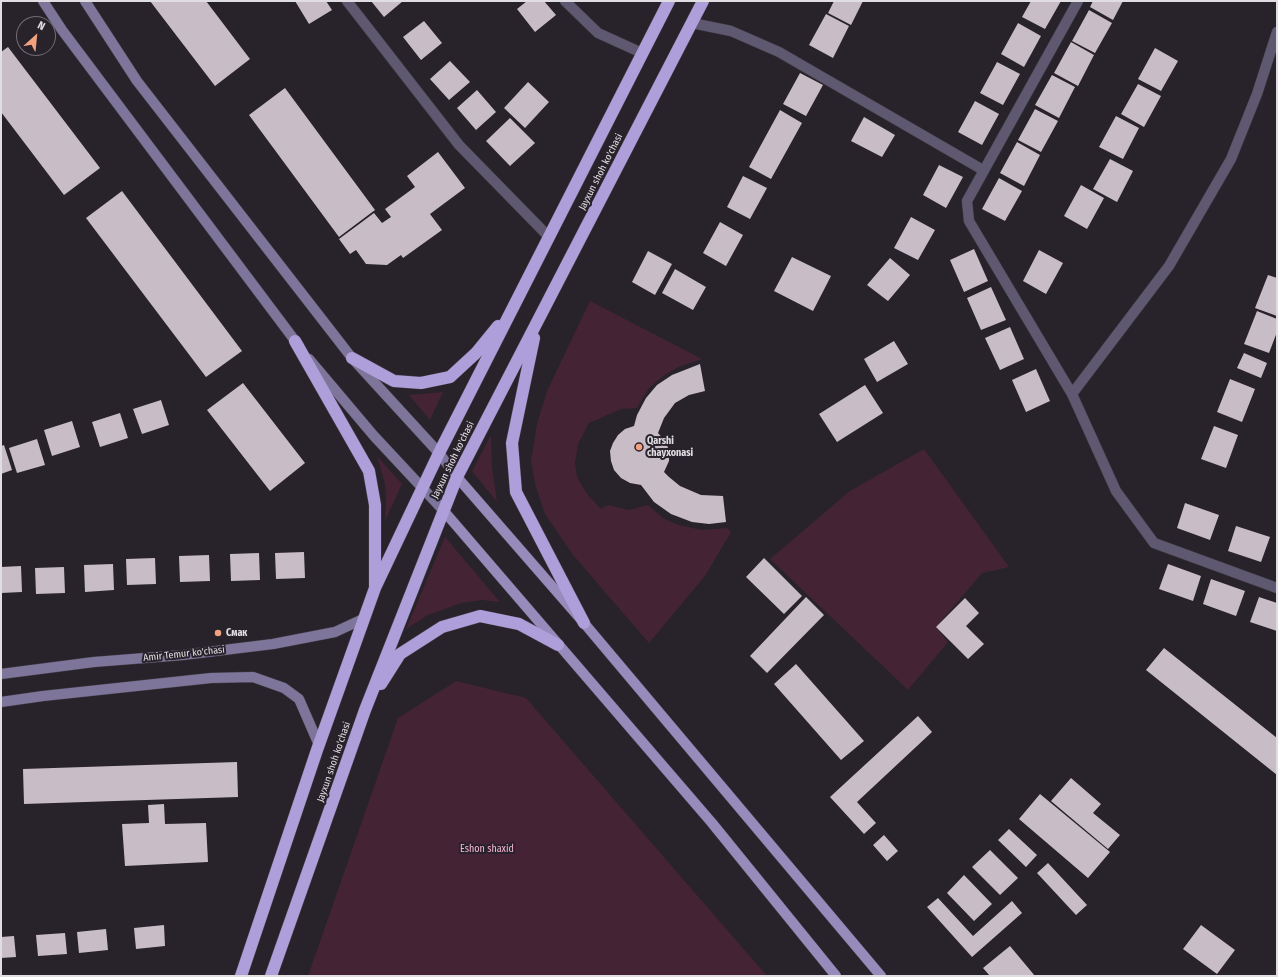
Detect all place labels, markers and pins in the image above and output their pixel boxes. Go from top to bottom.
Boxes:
place label: Qarshi chayxonasi [647,435,693,458]
marker: Qarshi chayxonasi [634,442,644,452]
place label: Смак [226,627,247,639]
marker: Смак [213,628,223,638]

